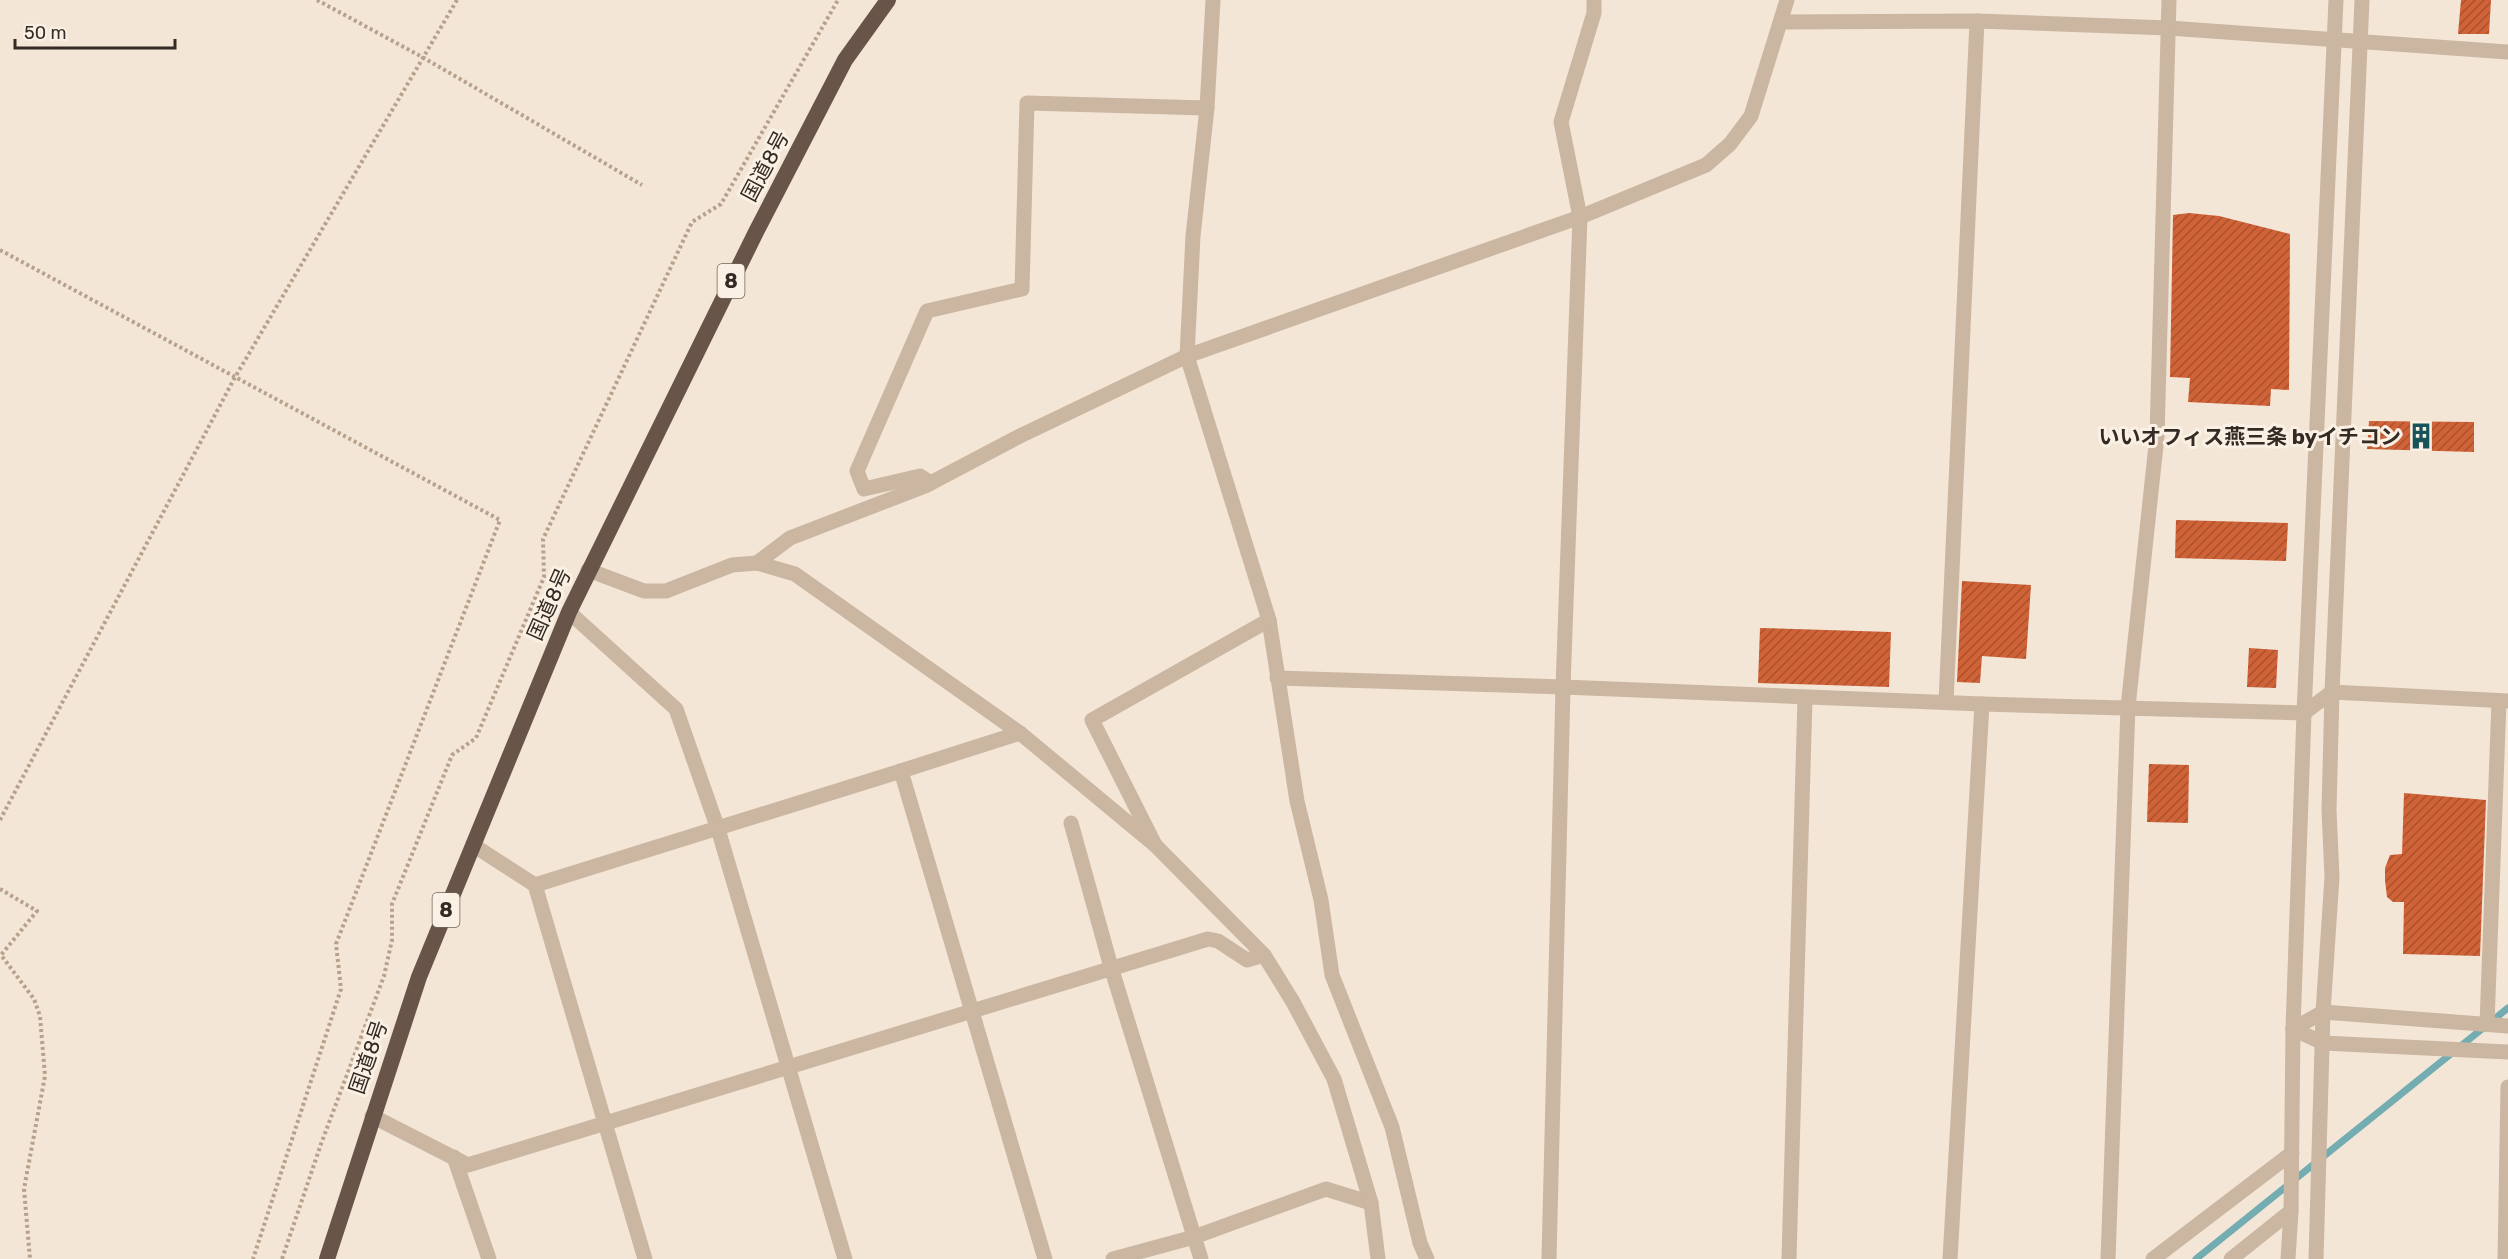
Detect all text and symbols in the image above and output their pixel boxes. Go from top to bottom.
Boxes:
scale bar [15,12,176,50]
text: 50 m [24,22,67,44]
street label: 国道8号 [736,126,794,206]
road number: 8 [718,264,744,298]
building icon: いいオフィス燕三条 byイチコン [2406,421,2436,451]
place label: いいオフィス燕三条 byイチコン [2099,424,2401,449]
street label: 国道8号 [522,564,576,644]
road number: 8 [432,893,460,927]
street label: 国道8号 [344,1017,392,1097]

